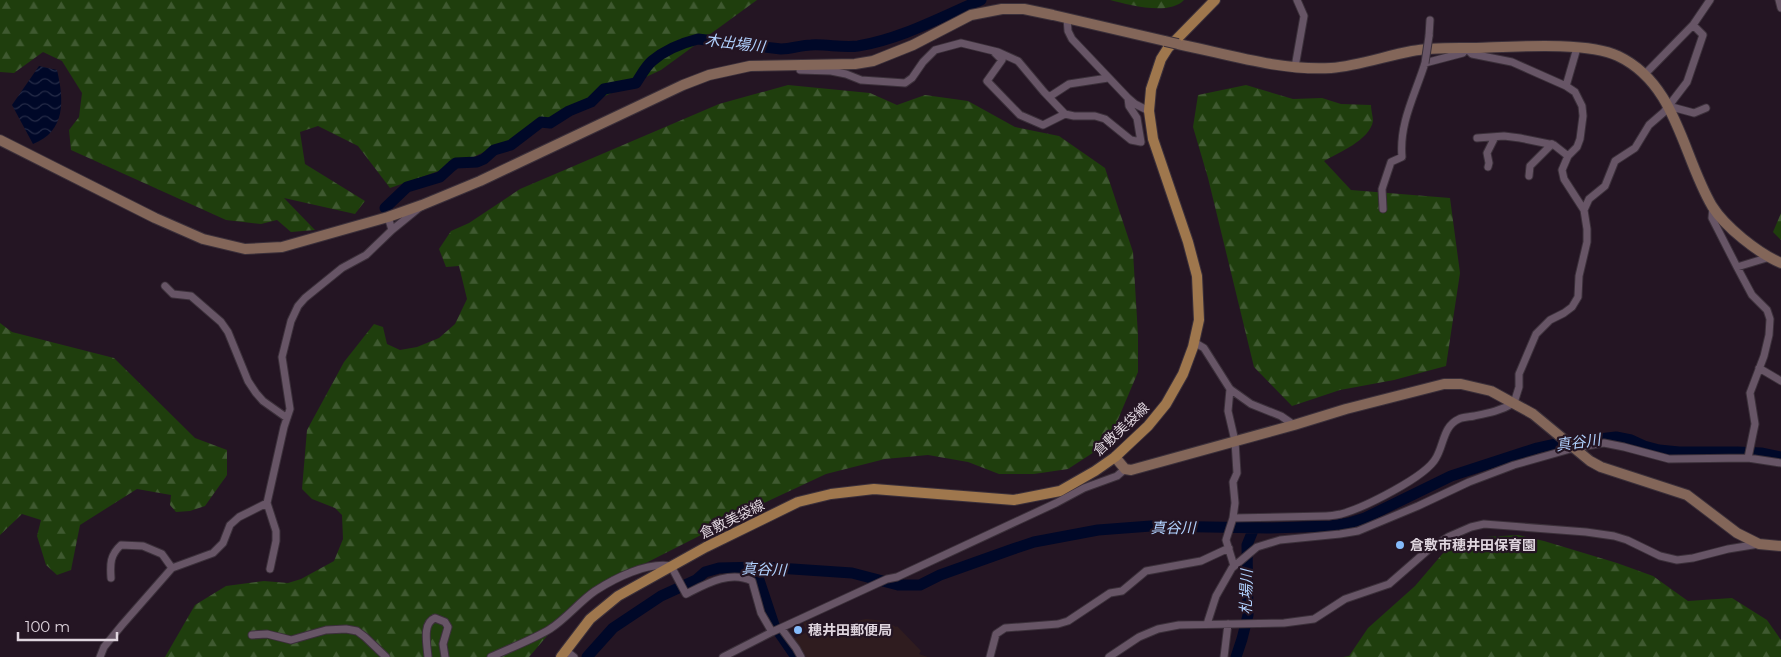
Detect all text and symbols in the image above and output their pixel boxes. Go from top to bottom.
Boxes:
water label: 木出場川 [704,30,768,56]
street label: 倉敷美袋線 [1089,399,1153,459]
water label: 真谷川 [1554,429,1604,455]
street label: 倉敷美袋線 [697,496,767,542]
water label: 真谷川 [1150,518,1197,537]
place label: 倉敷市穂井田保育園 [1410,536,1536,554]
marker: 倉敷市穂井田保育園 [1394,539,1406,551]
water label: 真谷川 [741,559,789,579]
water label: 札場川 [1236,567,1256,615]
scale bar [18,610,116,642]
text: 100 m [25,617,70,636]
place label: 穂井田郵便局 [808,621,892,639]
marker: 穂井田郵便局 [792,624,804,636]

